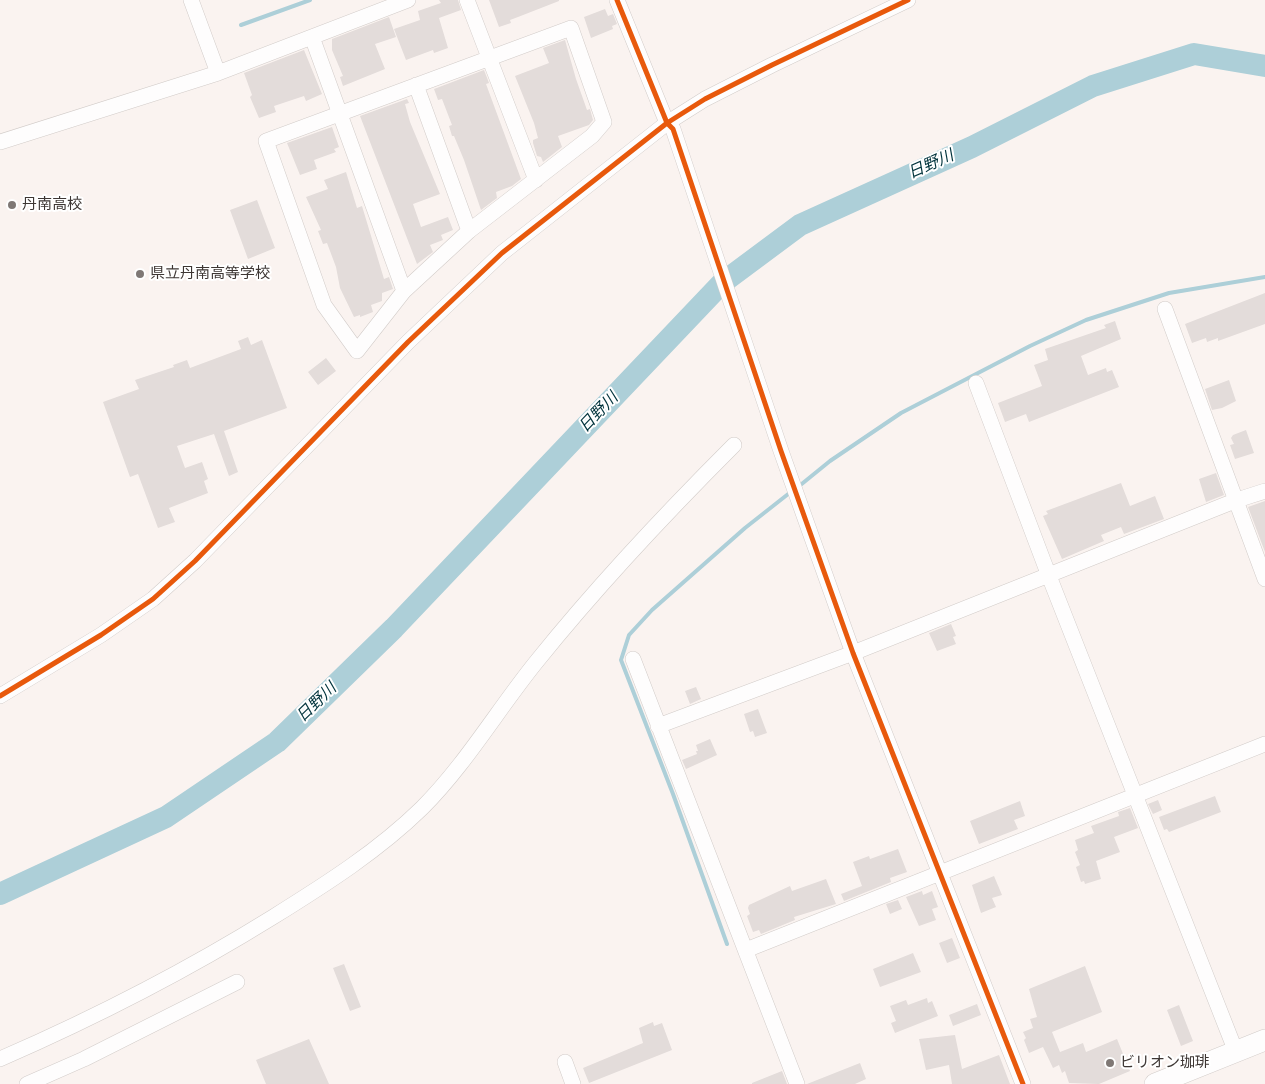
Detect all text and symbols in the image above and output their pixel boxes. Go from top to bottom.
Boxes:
water label: 日野川 [905,146,957,184]
place label: 丹南高校 [22,196,82,214]
marker: 丹南高校 [6,199,18,211]
place label: 県立丹南高等学校 [150,265,270,283]
marker: 県立丹南高等学校 [134,268,146,280]
water label: 日野川 [575,389,623,437]
water label: 日野川 [293,679,341,727]
place label: ビリオン珈琲 [1120,1054,1210,1072]
marker: ビリオン珈琲 [1104,1057,1116,1069]

